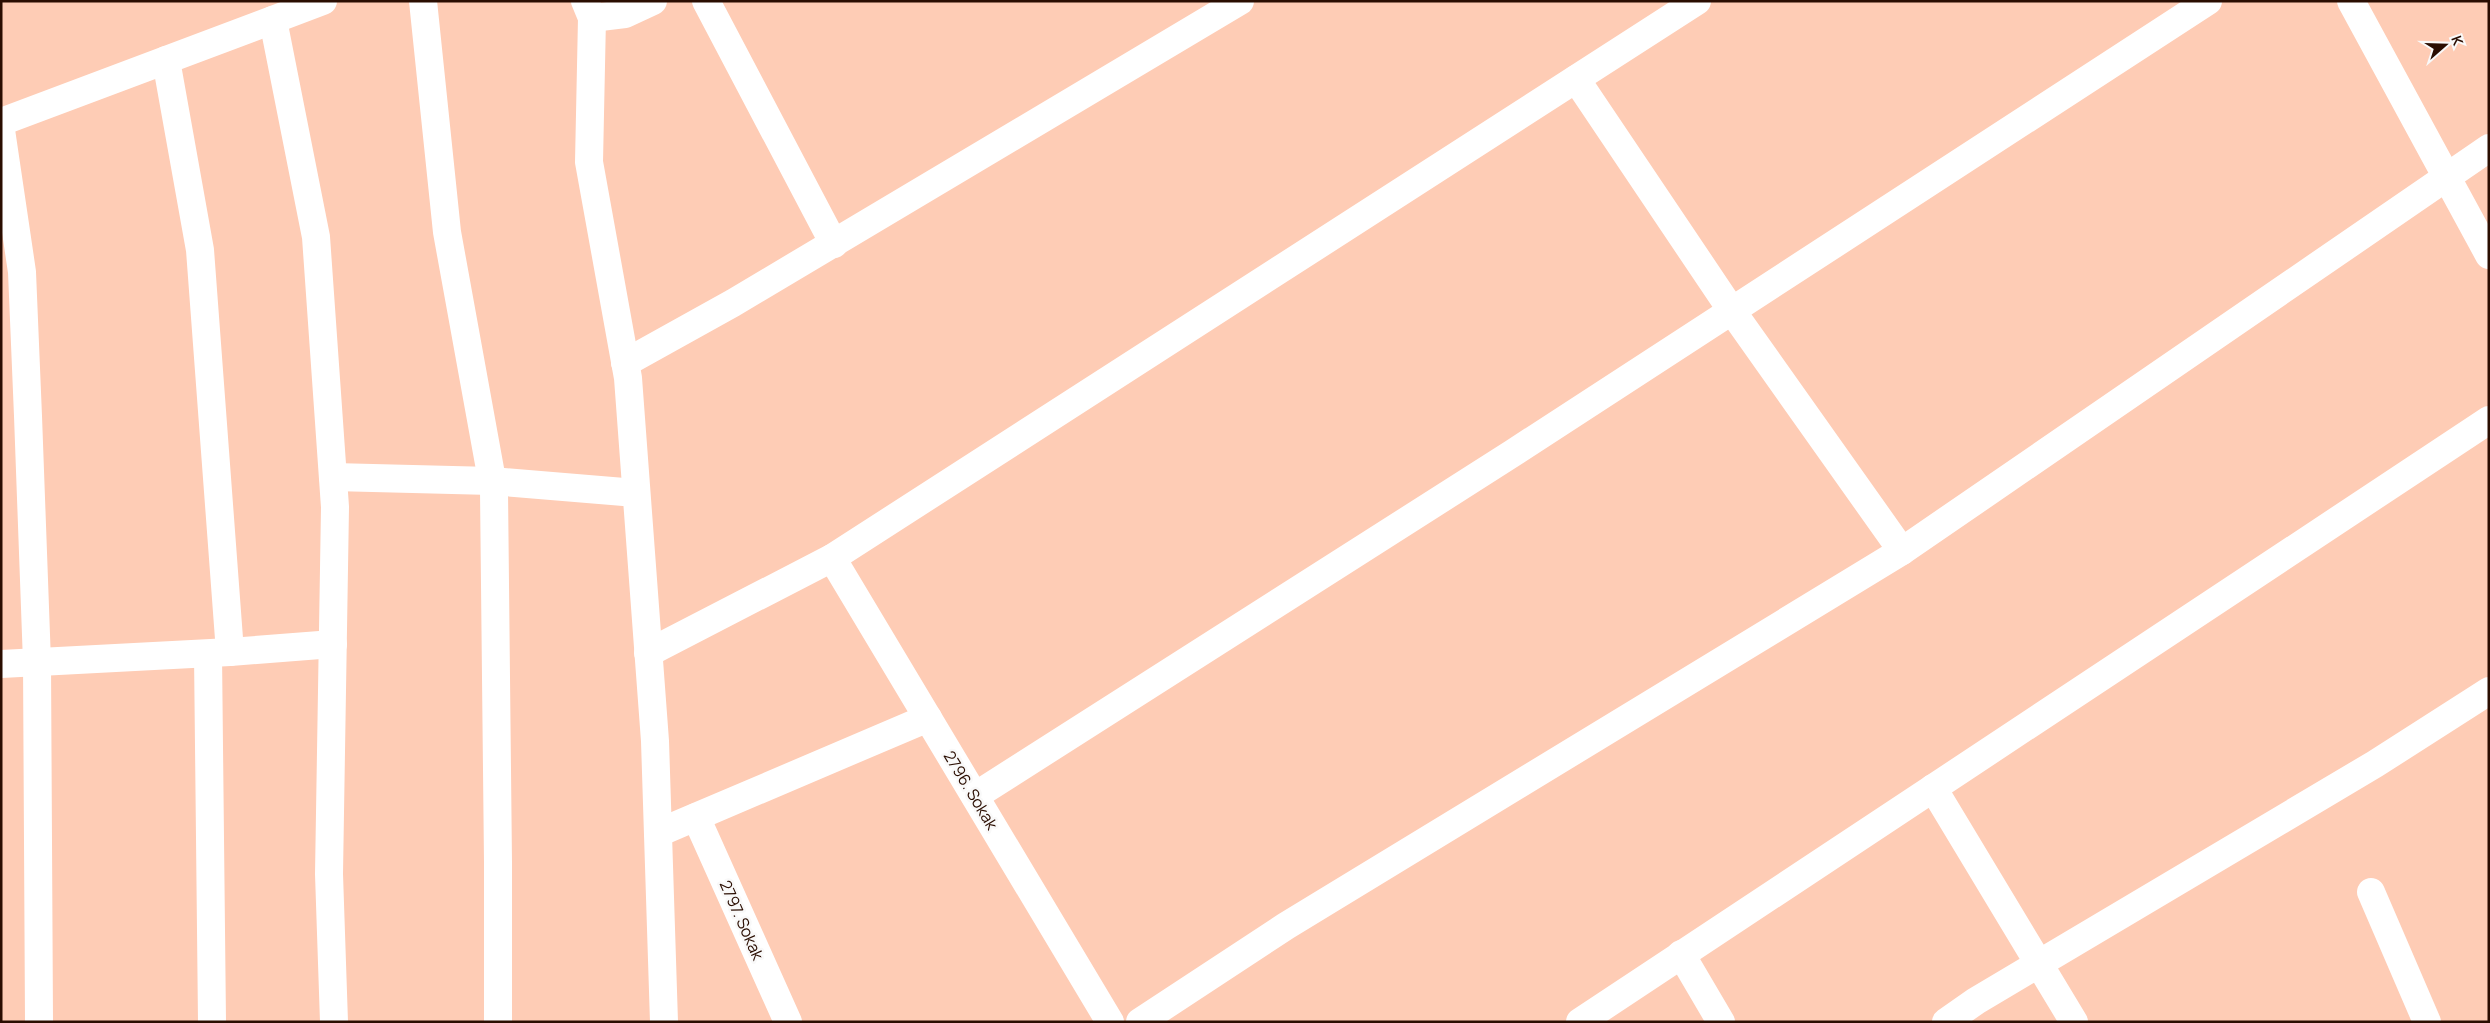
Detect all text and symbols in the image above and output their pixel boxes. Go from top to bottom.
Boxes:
north arrow [2420,20,2470,70]
text: K [2447,33,2468,49]
street label: 2796. Sokak [939,746,1004,834]
street label: 2797. Sokak [715,877,770,964]

